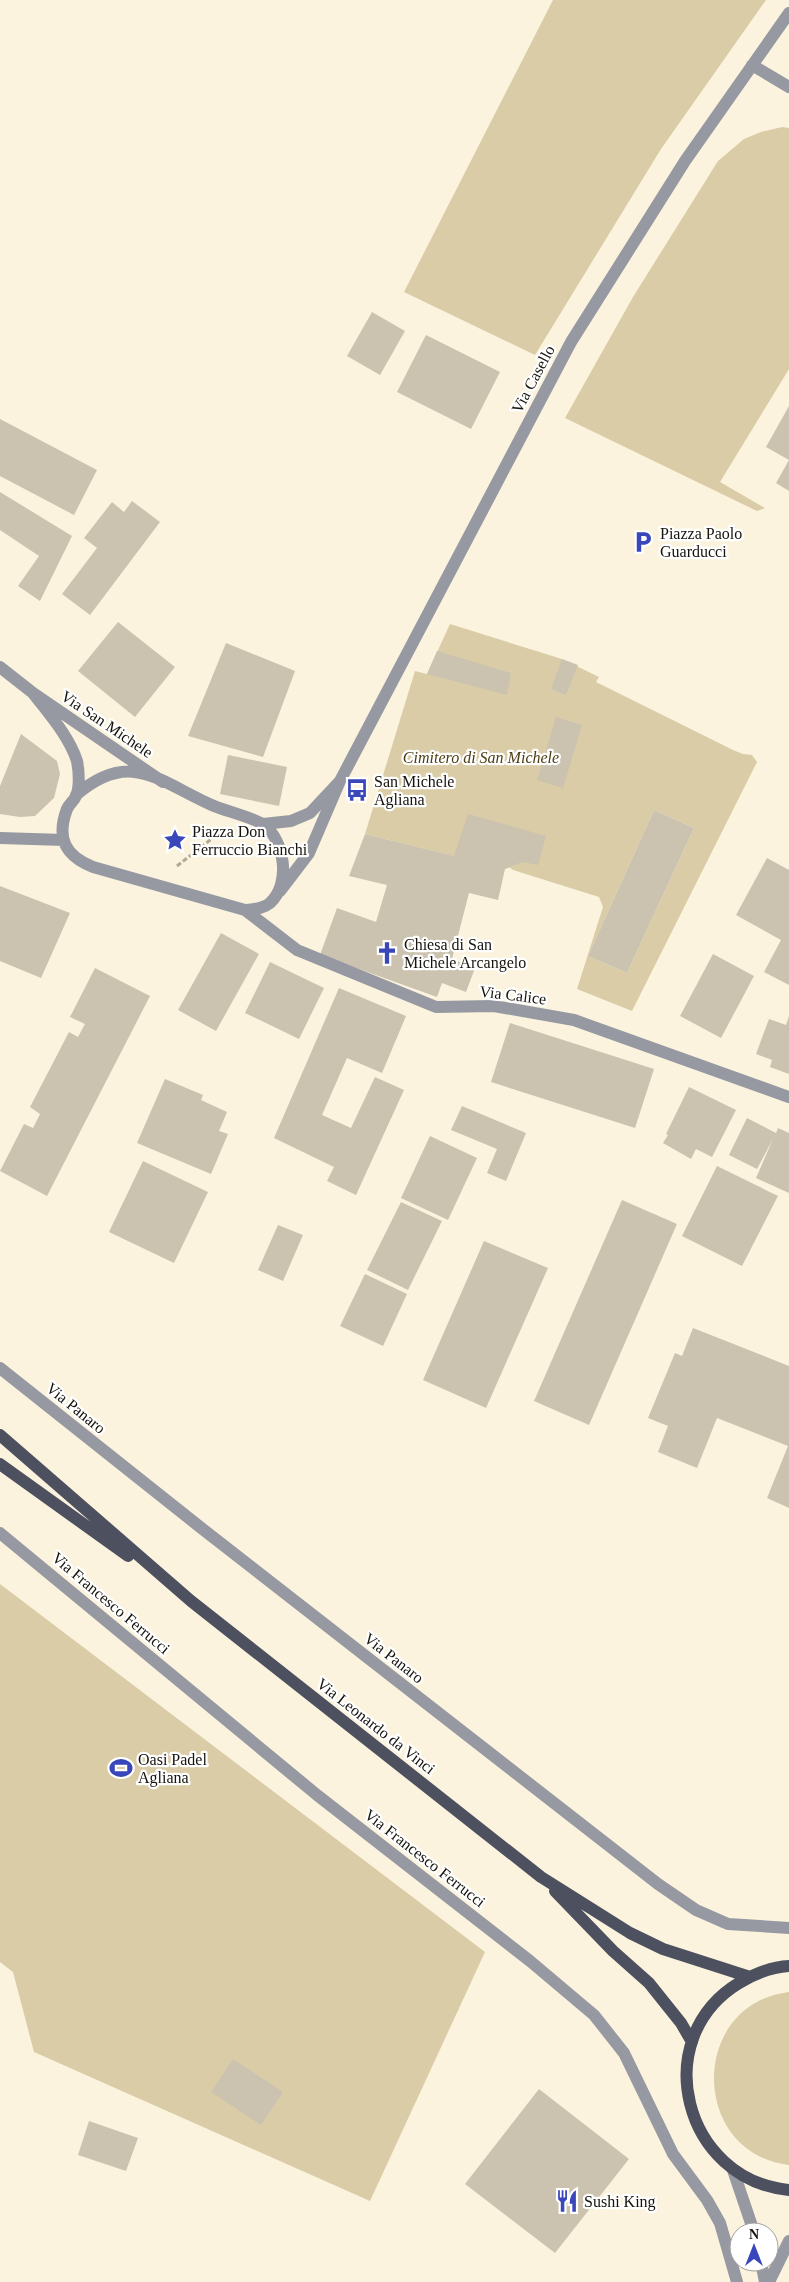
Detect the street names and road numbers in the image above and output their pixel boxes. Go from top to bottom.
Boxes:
street label: Via Casello [508,342,558,416]
street label: Via San Michele [58,687,156,761]
street label: Via Calice [479,982,547,1008]
street label: Via Panaro [43,1379,109,1437]
street label: Via Francesco Ferrucci [49,1549,174,1658]
street label: Via Panaro [361,1630,427,1686]
street label: Via Leonardo da Vinci [314,1675,439,1778]
street label: Via Francesco Ferrucci [361,1806,489,1911]

